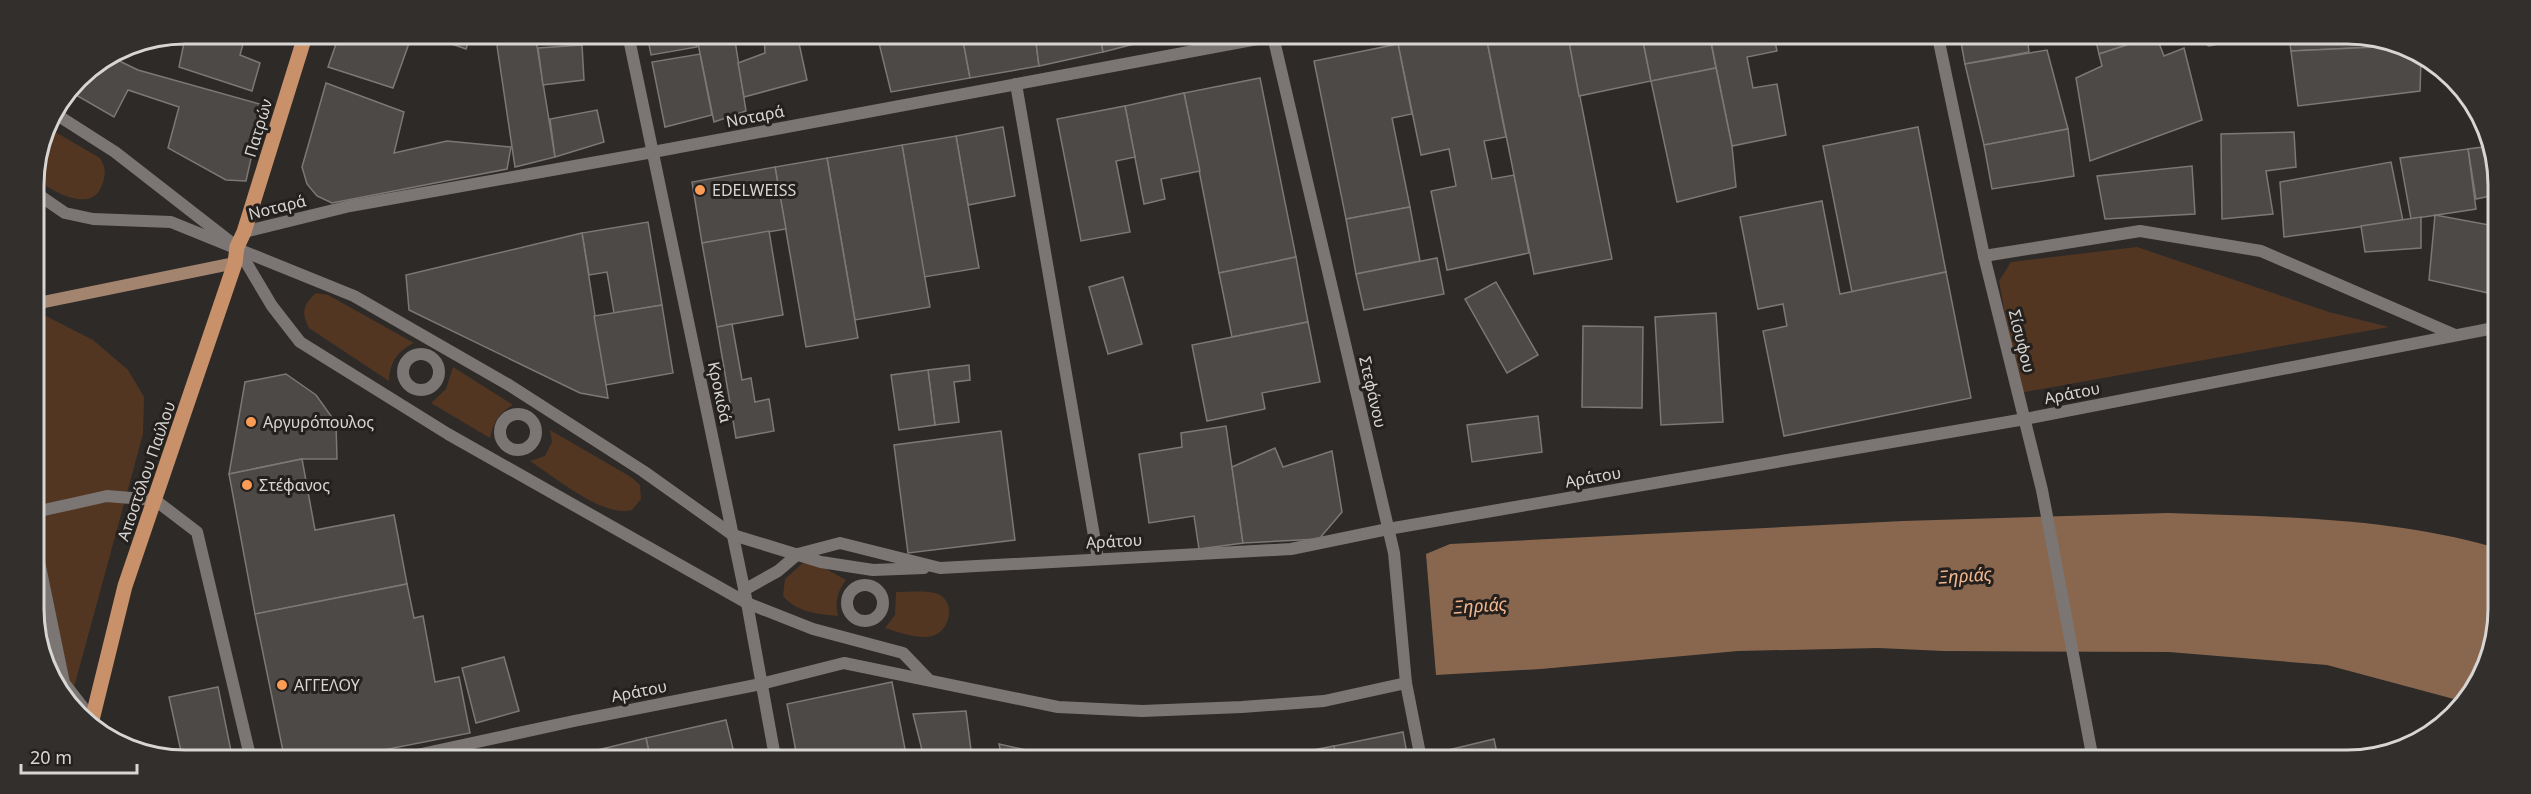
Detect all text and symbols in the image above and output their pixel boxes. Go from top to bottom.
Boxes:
street label: Πατρών [239,96,277,160]
street label: Νοταρά [724,100,786,132]
place label: EDELWEISS [712,179,797,201]
marker: EDELWEISS [693,183,707,197]
street label: Νοταρά [246,189,308,225]
street label: Σίσυφου [2004,307,2040,375]
street label: Στεφάνου [1354,354,1392,430]
street label: Κροκιδά [703,359,737,425]
street label: Αράτου [2042,377,2102,409]
street label: Αποστόλου Παύλου [112,398,180,544]
place label: Αργυρόπουλος [263,411,374,433]
marker: Αργυρόπουλος [244,415,258,429]
street label: Αράτου [1563,461,1623,493]
place label: Στέφανος [259,474,330,496]
marker: Στέφανος [240,478,254,492]
street label: Αράτου [1085,529,1143,553]
water label: Ξηριάς [1936,561,1993,589]
water label: Ξηριάς [1451,591,1508,619]
place label: ΑΓΓΕΛΟΥ [294,674,361,696]
street label: Αράτου [609,675,669,707]
marker: ΑΓΓΕΛΟΥ [275,678,289,692]
scale bar [21,737,136,775]
text: 20 m [30,745,72,769]

